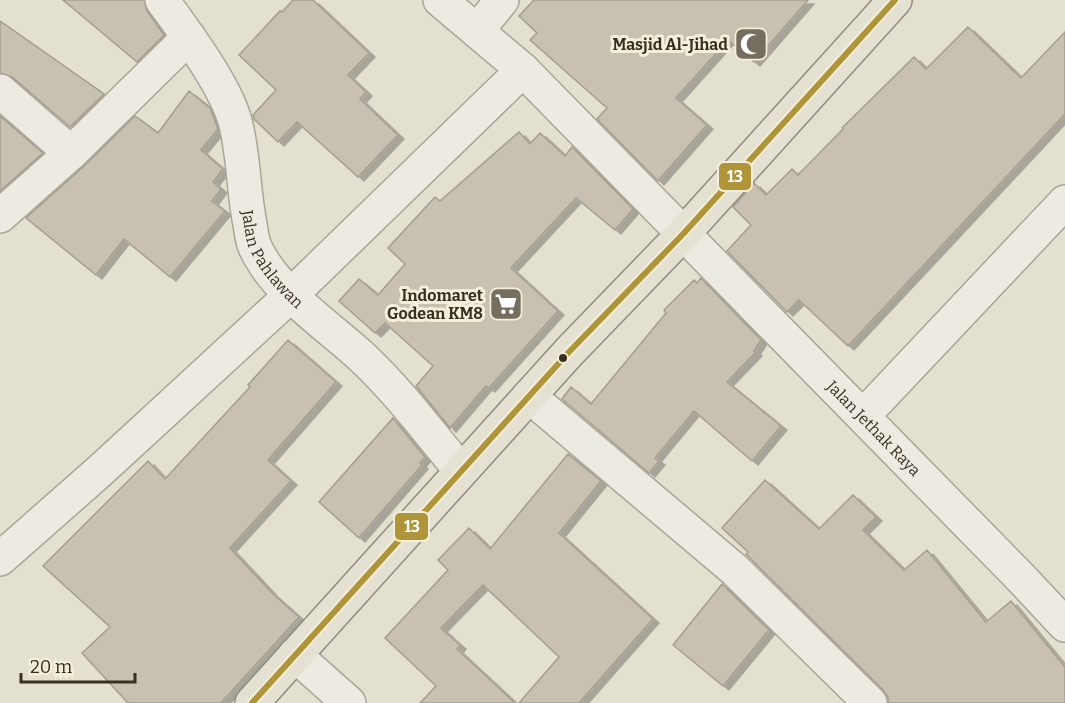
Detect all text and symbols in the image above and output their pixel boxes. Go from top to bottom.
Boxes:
mosque icon: Masjid Al-Jihad [733,26,769,62]
place label: Masjid Al-Jihad [612,35,728,54]
line badge: 13 [718,162,752,191]
text: 13 [727,167,743,186]
street label: Jalan Pahlawan [238,208,308,312]
place label: Indomaret Godean KM8 [387,286,484,323]
supermarket icon: Indomaret Godean KM8 [488,286,524,322]
unlabelled marker [557,352,569,364]
street label: Jalan Jethak Raya [822,376,925,480]
line badge: 13 [394,512,429,541]
text: 13 [404,517,420,536]
scale bar [21,646,135,684]
text: 20 m [30,656,72,678]

